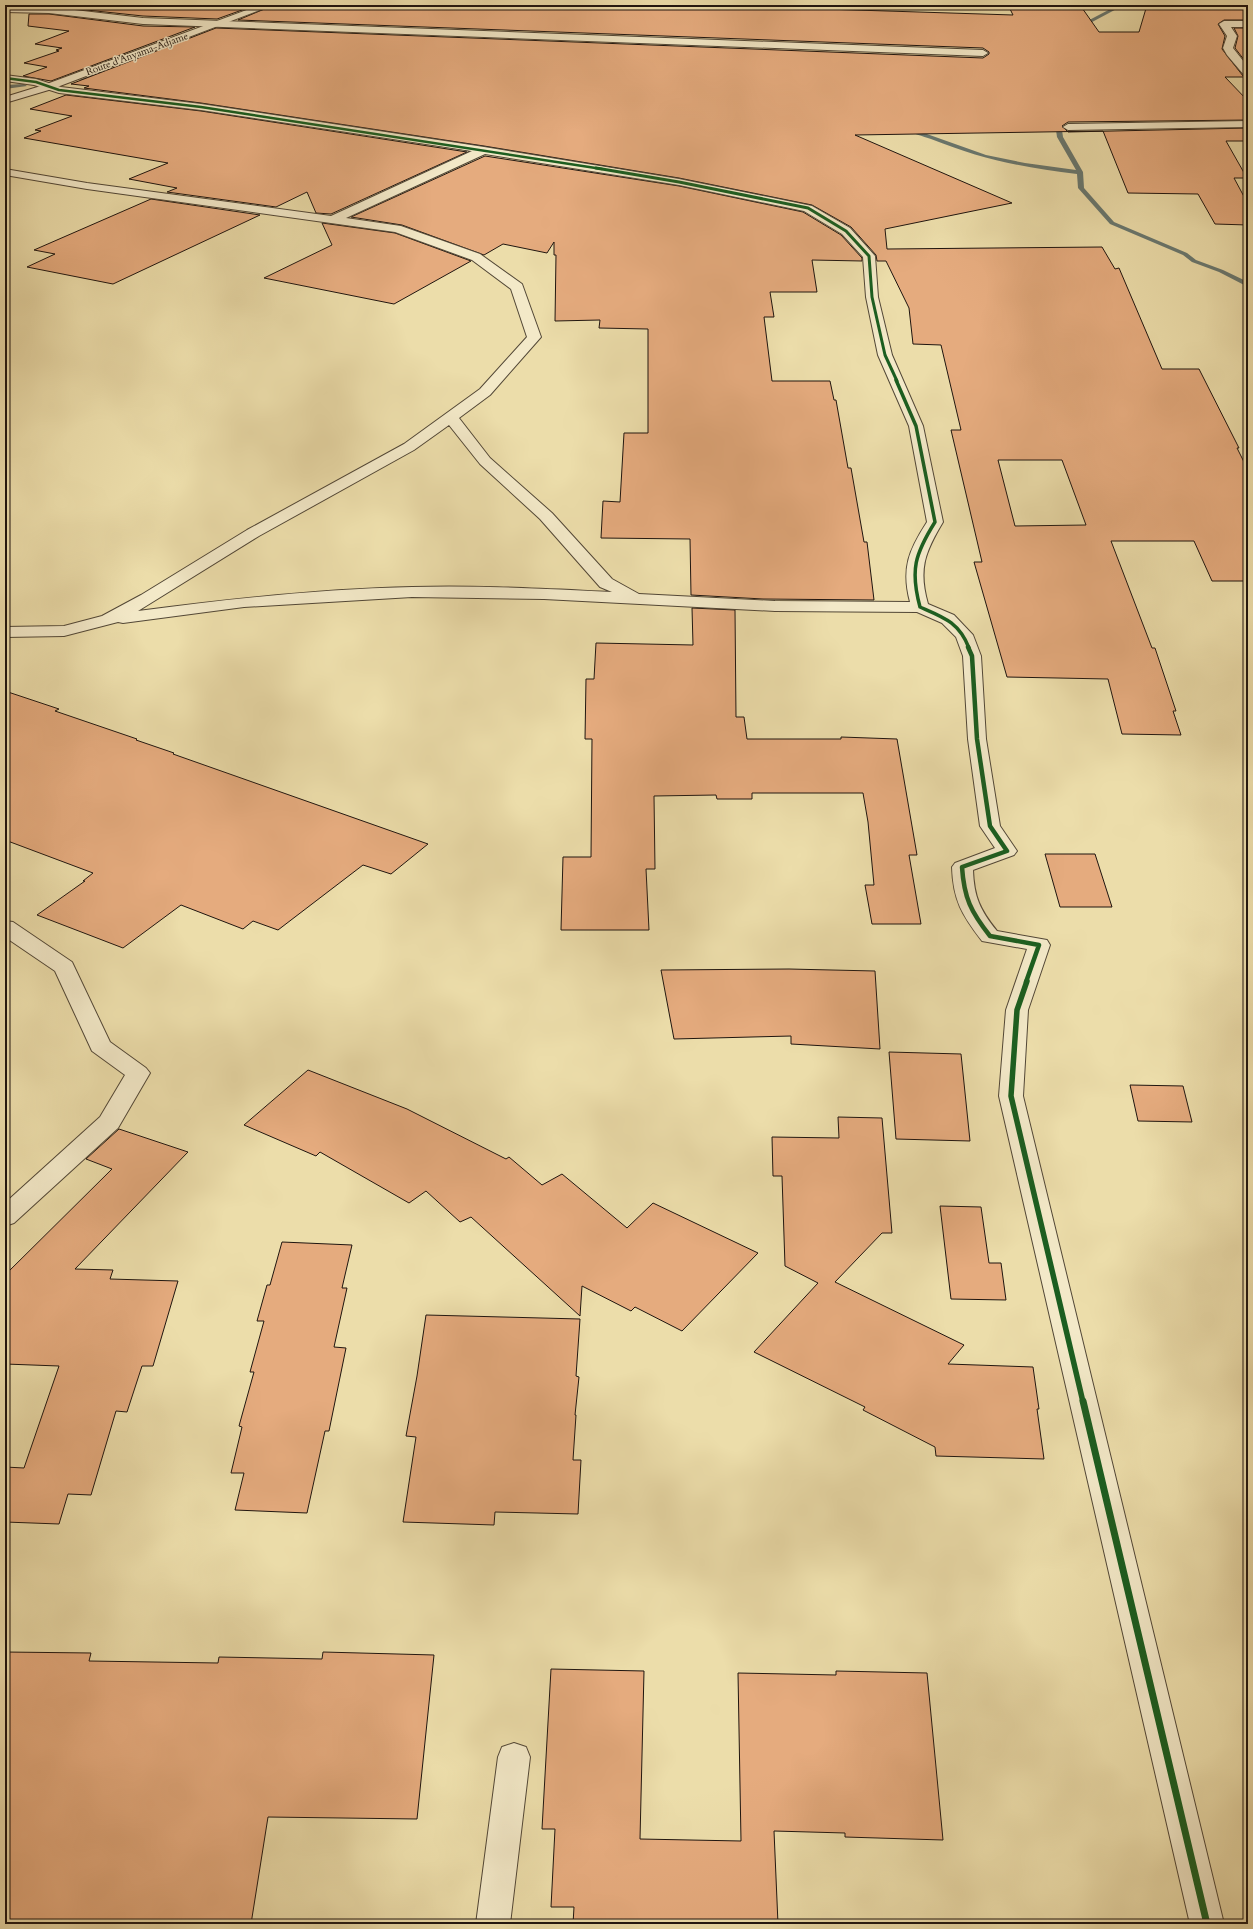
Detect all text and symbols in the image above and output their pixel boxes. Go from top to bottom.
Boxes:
street label: Route d'Anyama-Adjame [84,29,191,79]

